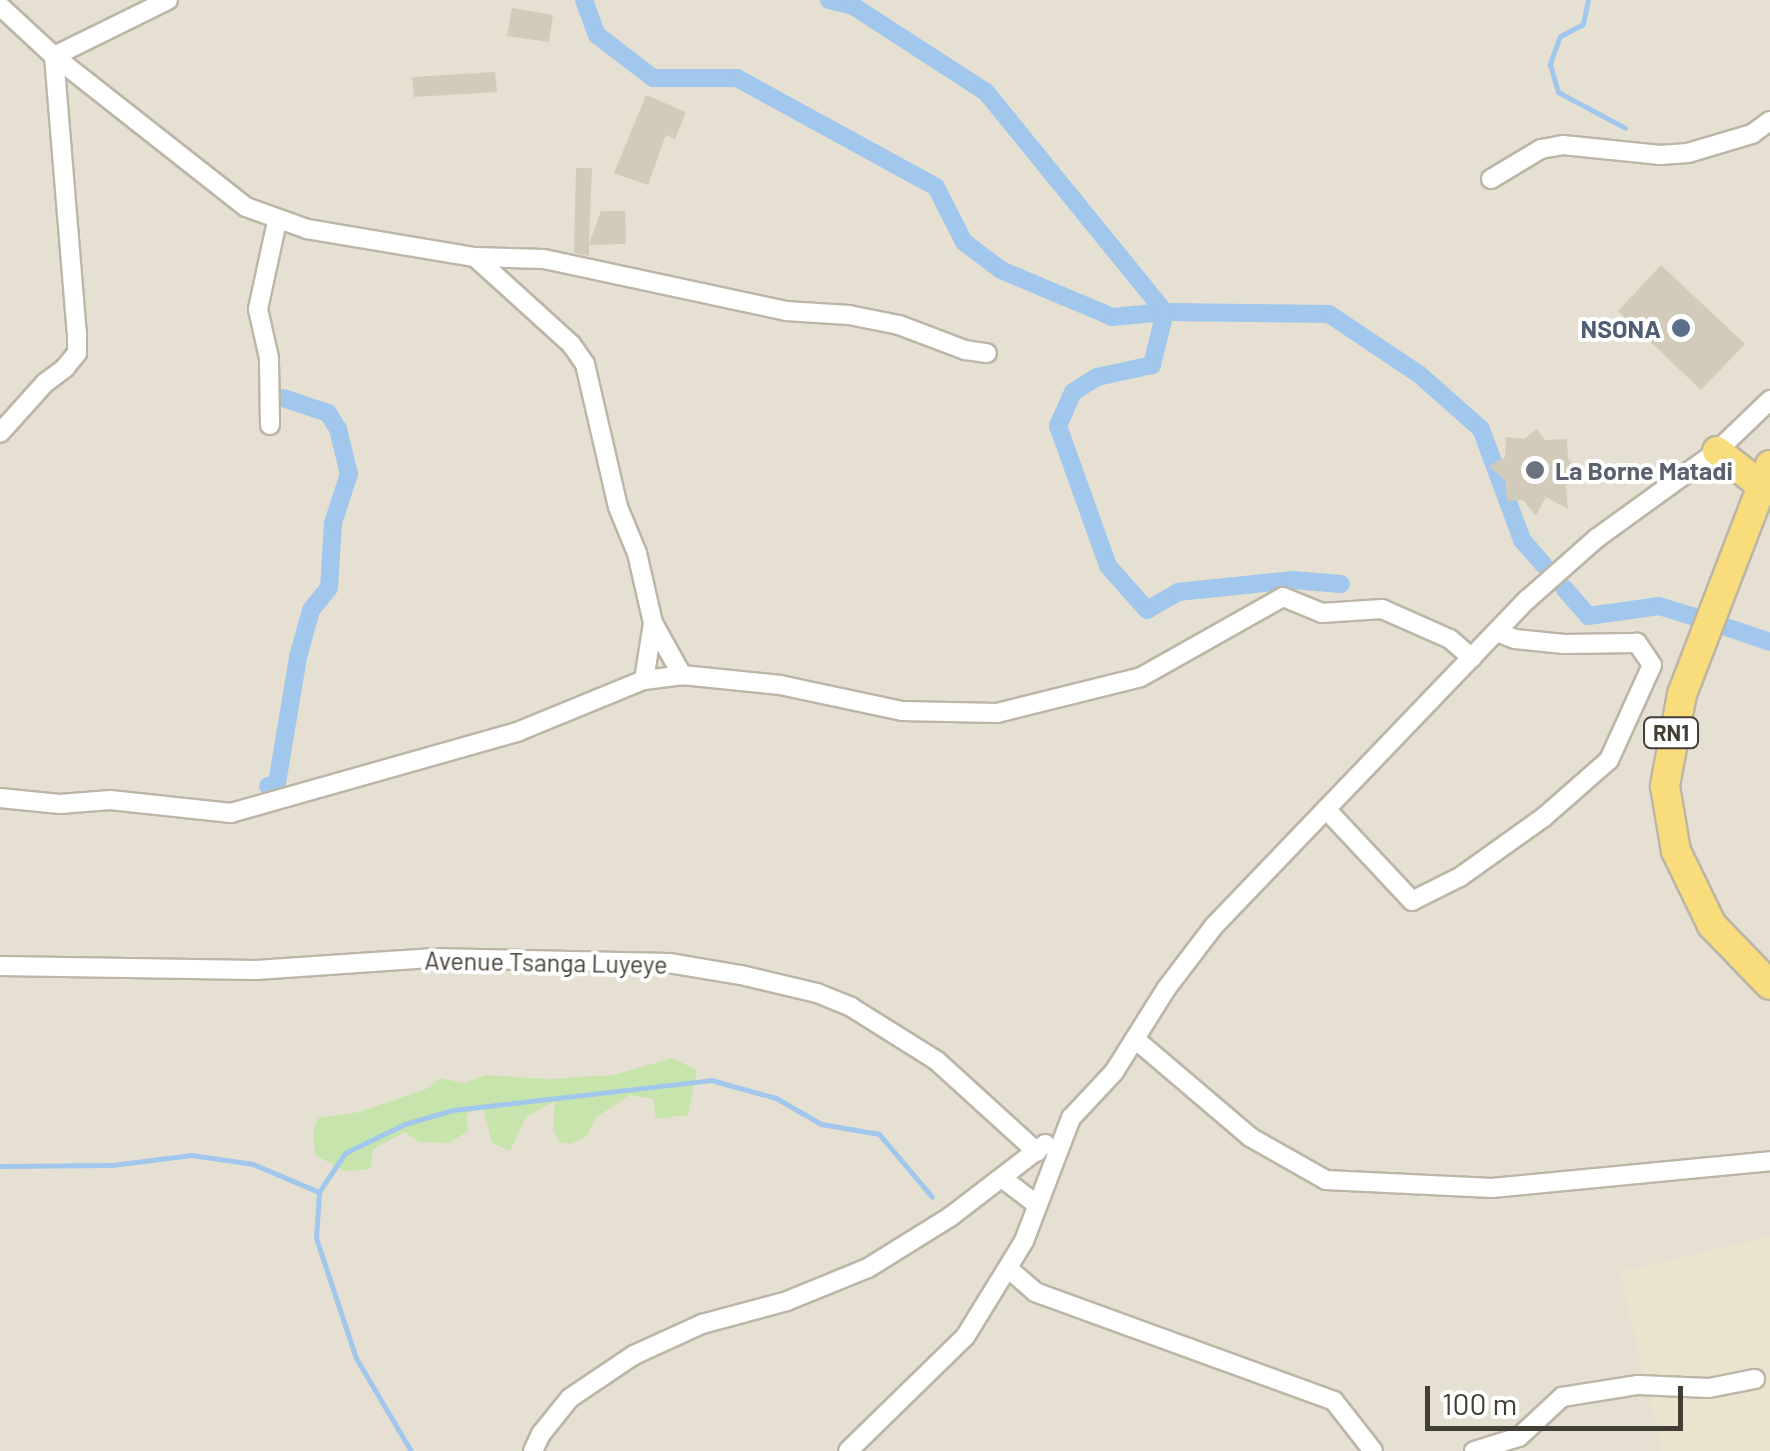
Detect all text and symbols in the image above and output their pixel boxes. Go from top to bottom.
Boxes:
place label: NSONA [1581,313,1661,343]
marker: NSONA [1670,317,1692,339]
place label: La Borne Matadi [1555,455,1733,485]
marker: La Borne Matadi [1524,459,1546,481]
road number: RN1 [1641,716,1701,750]
street label: Avenue Tsanga Luyeye [424,945,668,979]
scale bar [1430,1366,1688,1428]
text: 100 m [1442,1385,1517,1421]

